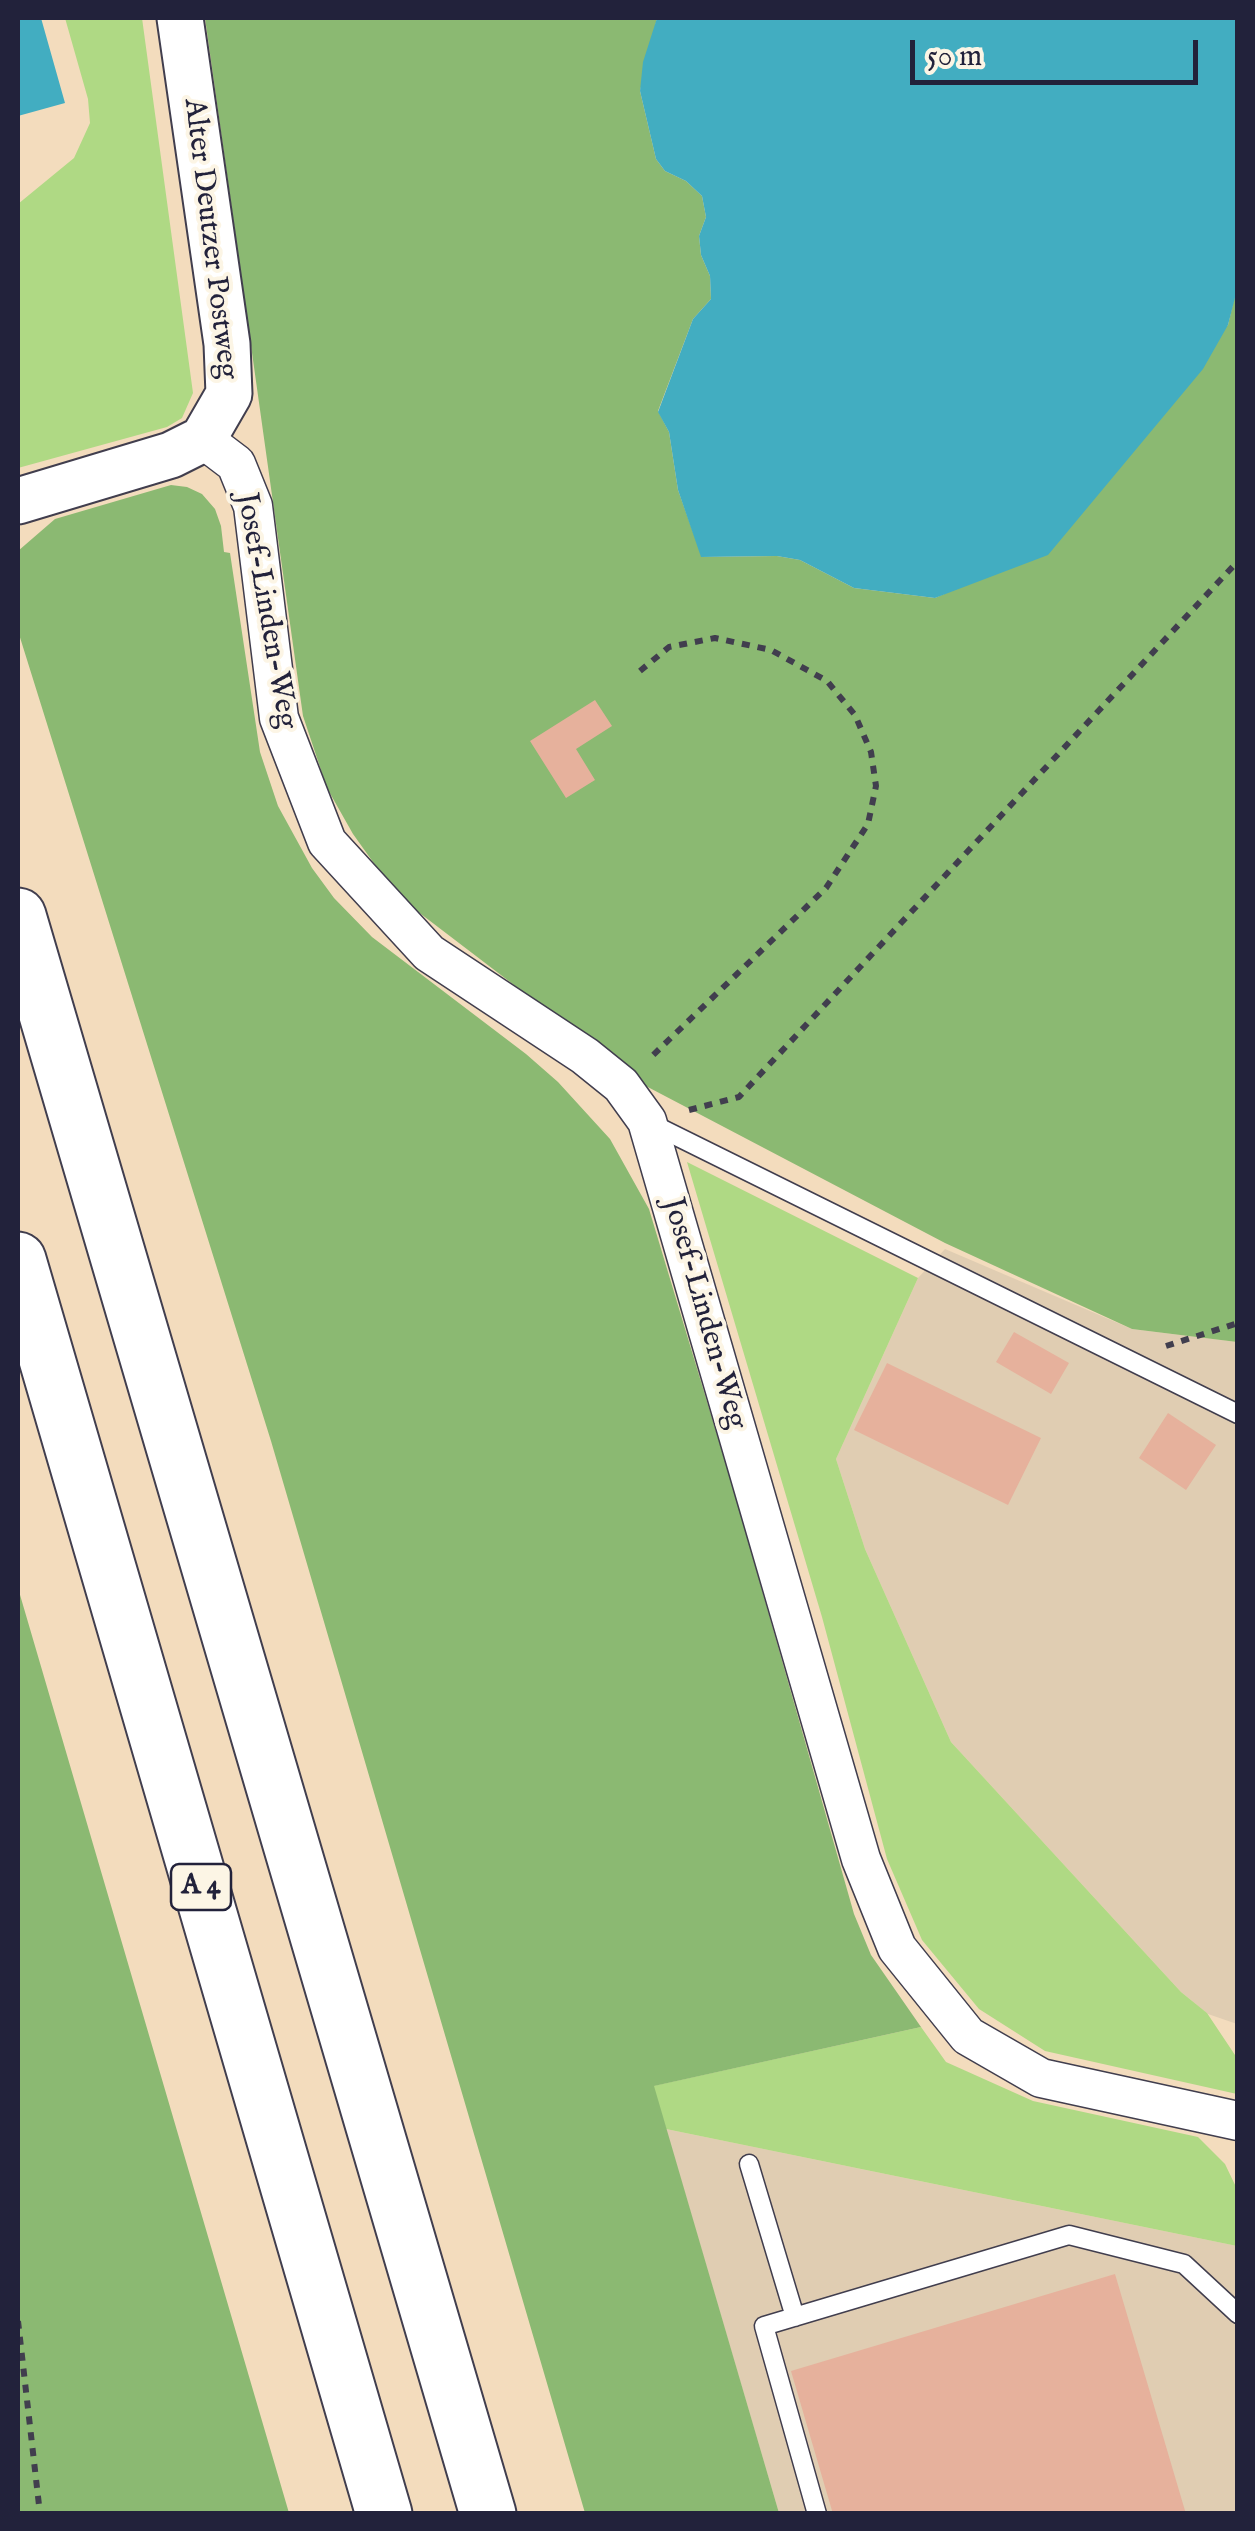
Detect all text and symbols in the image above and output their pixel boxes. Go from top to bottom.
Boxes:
scale bar [915,20,1202,82]
text: 50 m [927,38,982,76]
street label: Alter Deutzer Postweg [174,97,244,381]
street label: Josef-Linden-Weg [227,490,303,732]
street label: Josef-Linden-Weg [653,1194,753,1434]
road number: A 4 [171,1864,231,1910]

